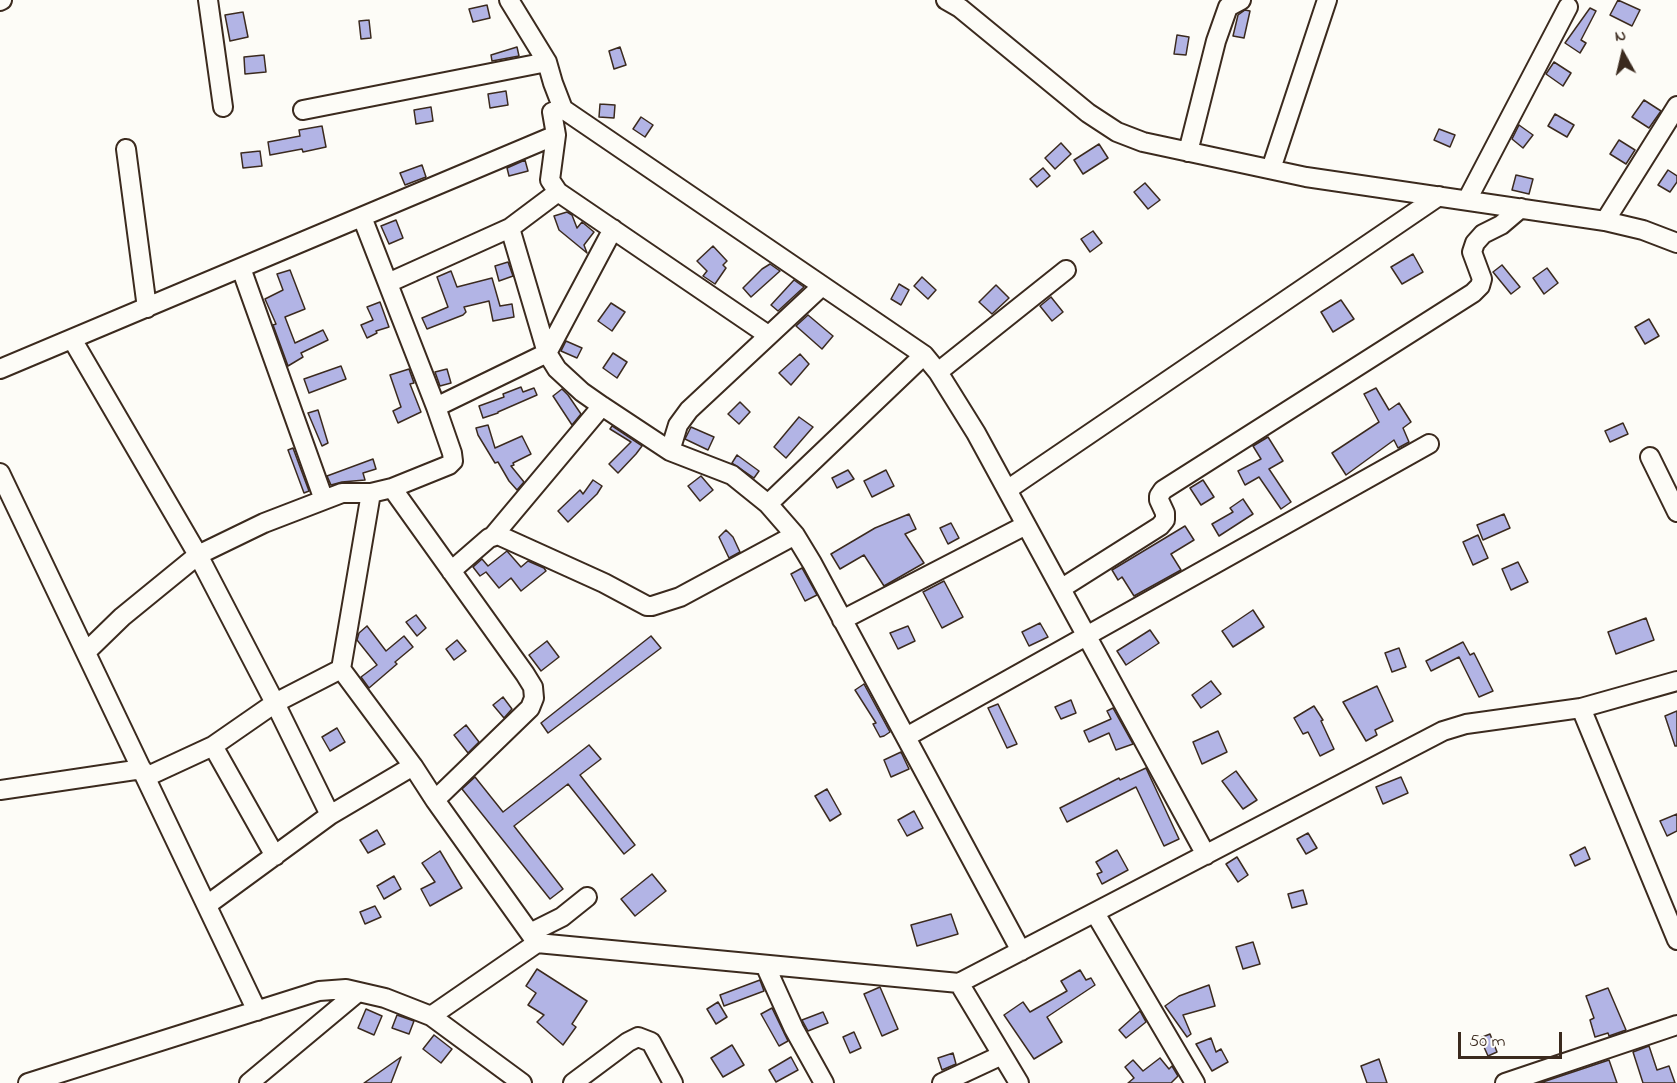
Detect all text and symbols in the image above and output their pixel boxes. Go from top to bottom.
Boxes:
north arrow [1593,24,1653,84]
text: N [1613,24,1628,49]
scale bar [1461,1020,1564,1058]
text: 50 m [1469,1029,1506,1055]

